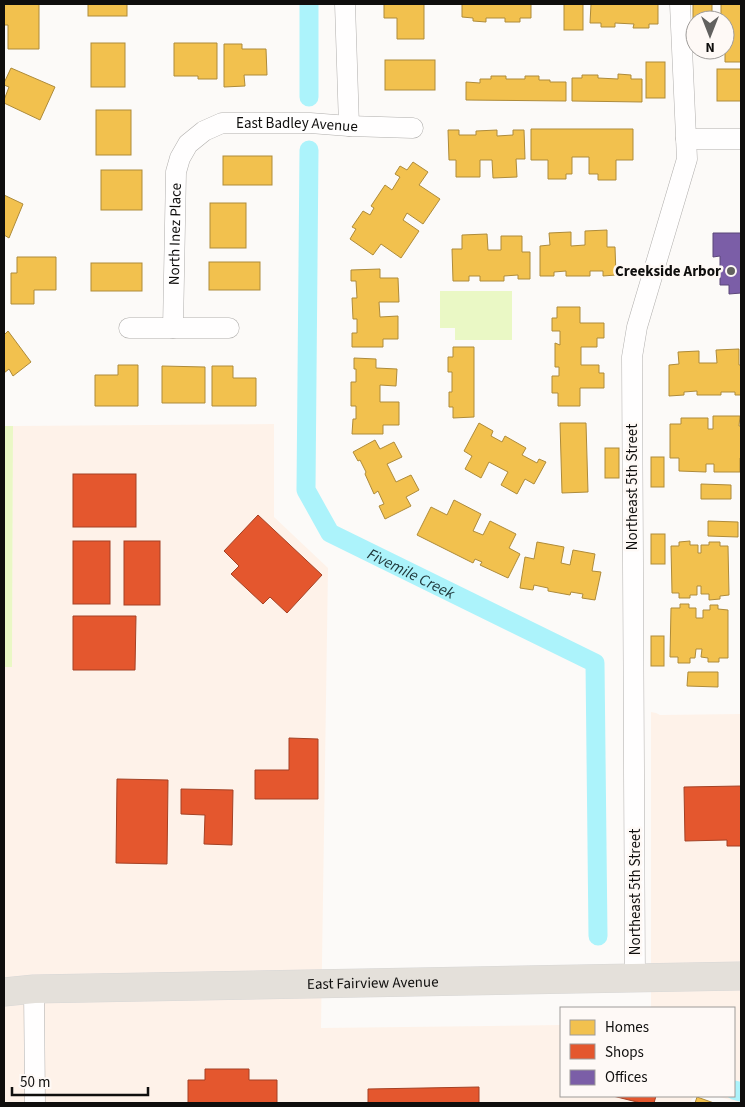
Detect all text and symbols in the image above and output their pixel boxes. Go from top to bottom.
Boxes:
north arrow [685,10,735,60]
text: N [705,37,715,57]
street label: East Badley Avenue [236,113,358,137]
street label: North Inez Place [164,183,187,285]
place label: Creekside Arbor [615,261,721,282]
marker: Creekside Arbor [725,265,737,277]
street label: Northeast 5th Street [622,424,643,550]
water label: Fivemile Creek [364,543,459,605]
street label: Northeast 5th Street [625,829,646,955]
street label: East Fairview Avenue [307,972,439,995]
legend [560,1007,735,1097]
text: Homes [605,1017,649,1038]
text: Shops [605,1042,644,1063]
scale bar [12,1064,149,1096]
text: Offices [605,1067,648,1088]
text: 50 m [20,1072,50,1093]

